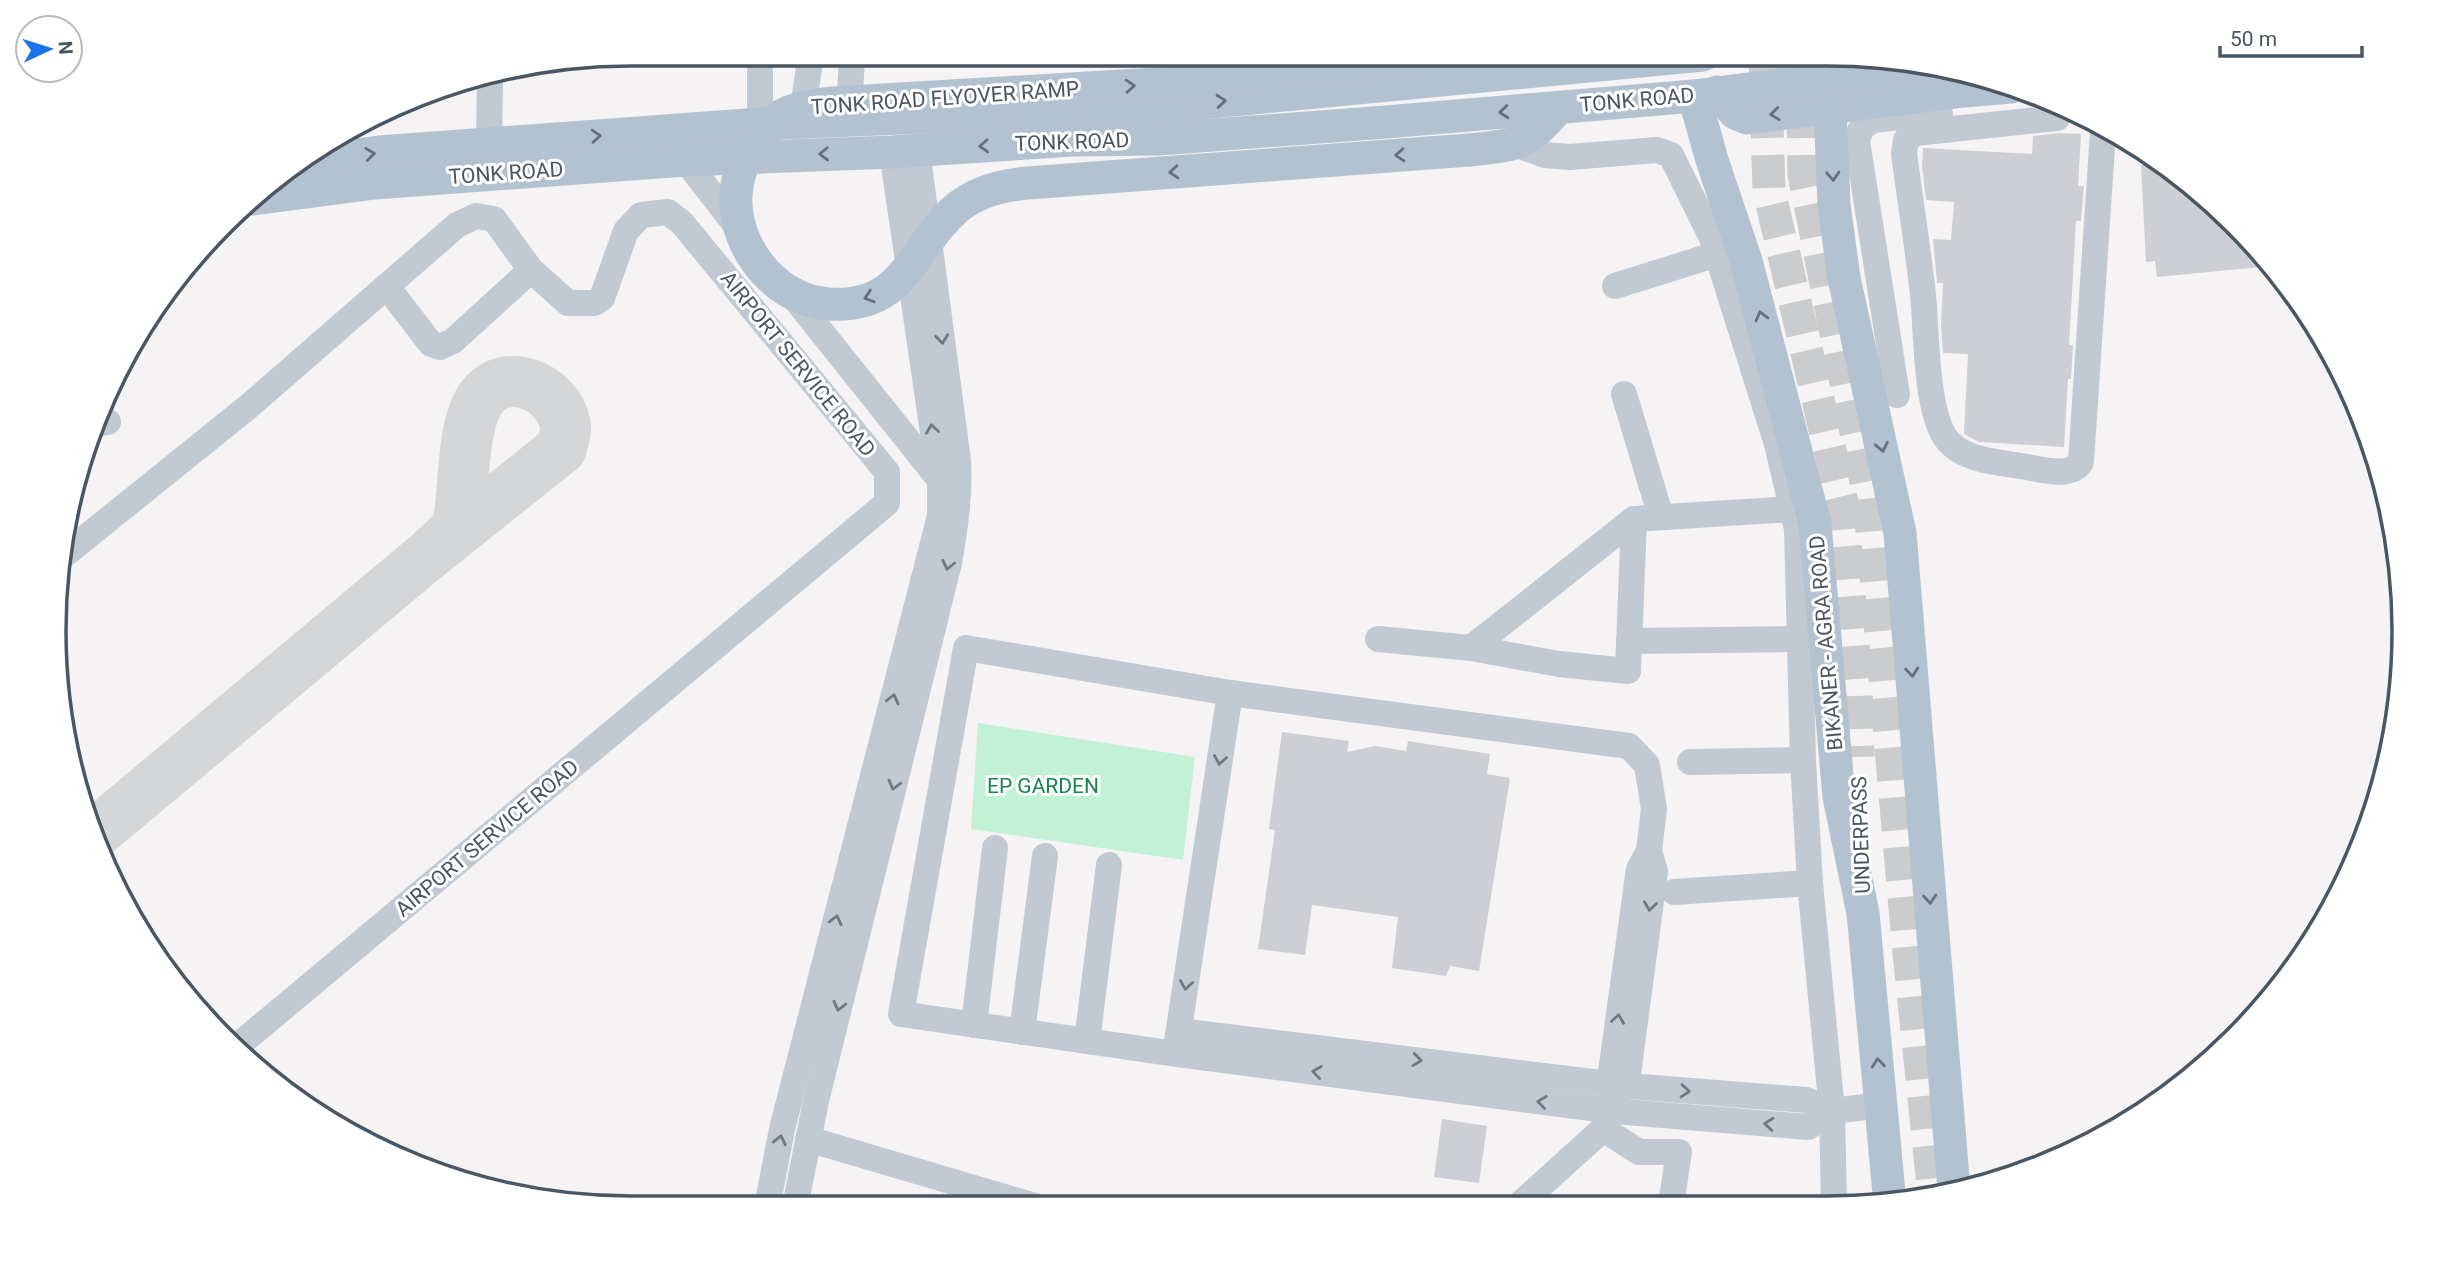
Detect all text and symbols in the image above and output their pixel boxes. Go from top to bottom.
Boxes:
north arrow [14,14,84,84]
scale bar [2220,14,2362,58]
text: 50 m [2230,27,2277,51]
text: N [54,40,77,55]
street label: TONK ROAD FLYOVER RAMP [810,77,1080,119]
one-way arrow [1124,78,1135,93]
street label: TONK ROAD [1579,83,1695,117]
one-way arrow [1216,94,1227,109]
one-way arrow [1498,104,1509,119]
one-way arrow [1769,107,1781,122]
street label: TONK ROAD [1014,128,1130,156]
one-way arrow [591,129,602,144]
one-way arrow [978,138,989,153]
one-way arrow [364,146,375,161]
one-way arrow [818,147,829,162]
one-way arrow [1395,147,1406,162]
street label: TONK ROAD [448,157,564,189]
one-way arrow [1168,164,1179,179]
one-way arrow [1826,170,1841,181]
street label: AIRPORT SERVICE ROAD [716,267,880,461]
one-way arrow [864,289,876,303]
one-way arrow [1755,311,1769,323]
one-way arrow [934,333,949,345]
one-way arrow [925,423,940,435]
one-way arrow [1874,441,1889,453]
street label: BIKANER - AGRA ROAD [1805,534,1847,752]
one-way arrow [942,558,956,570]
one-way arrow [1904,667,1919,678]
one-way arrow [885,694,899,706]
street label: AIRPORT SERVICE ROAD [391,755,583,921]
one-way arrow [1213,755,1228,766]
park label: EP GARDEN [987,774,1099,798]
street label: UNDERPASS [1847,776,1875,894]
one-way arrow [888,779,902,791]
one-way arrow [1922,894,1937,905]
one-way arrow [1643,900,1658,911]
one-way arrow [828,914,842,926]
one-way arrow [1179,979,1194,991]
one-way arrow [833,1000,847,1012]
one-way arrow [1610,1013,1625,1025]
one-way arrow [1411,1053,1423,1068]
one-way arrow [1871,1057,1886,1068]
one-way arrow [1311,1065,1323,1080]
one-way arrow [1680,1083,1691,1098]
one-way arrow [1537,1094,1548,1109]
one-way arrow [1763,1117,1774,1132]
one-way arrow [772,1134,787,1146]

